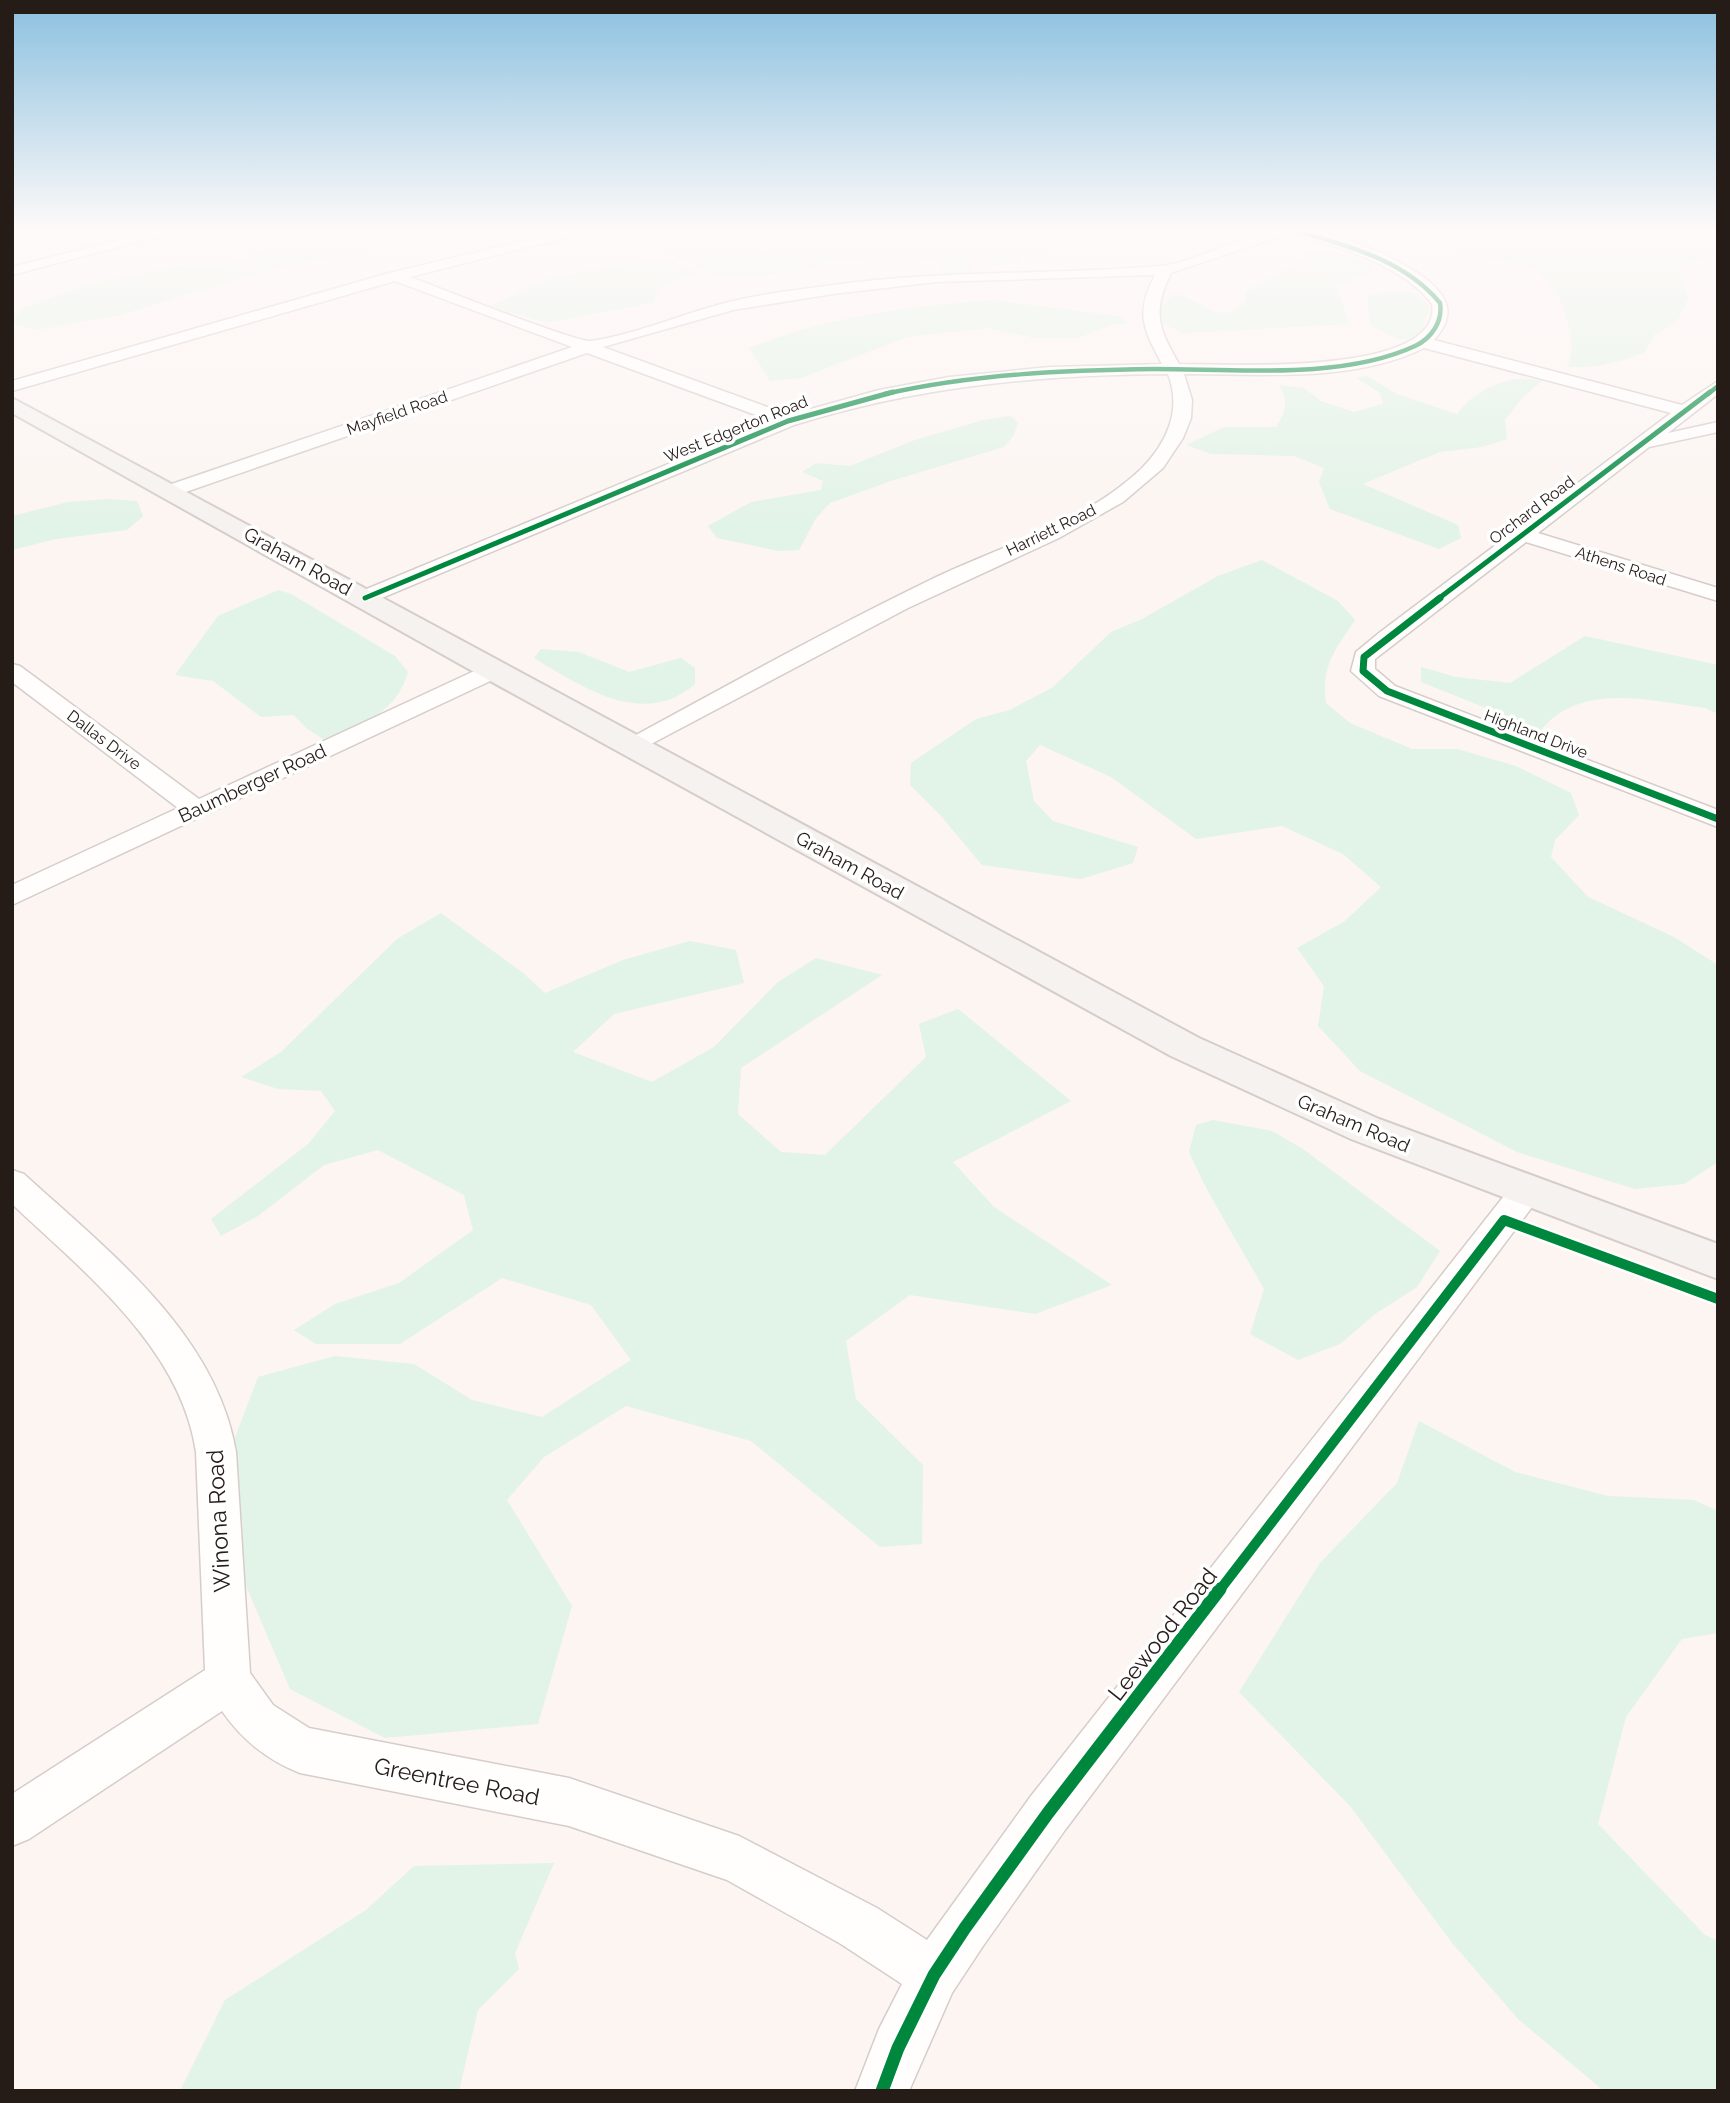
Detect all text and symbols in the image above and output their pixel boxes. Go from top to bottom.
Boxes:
street label: Mayfield Road [344,387,450,439]
street label: West Edgerton Road [661,391,811,466]
street label: Orchard Road [1486,472,1578,548]
street label: Harriett Road [1003,500,1099,560]
street label: Graham Road [240,522,356,600]
street label: Athens Road [1573,542,1669,590]
street label: Dallas Drive [63,706,145,774]
street label: Highland Drive [1482,706,1590,762]
street label: Baumberger Road [175,739,329,827]
street label: Graham Road [792,826,908,904]
street label: Graham Road [1295,1089,1413,1157]
street label: Winona Road [201,1449,235,1593]
street label: Leewood Road [1102,1562,1222,1706]
street label: Greentree Road [372,1752,542,1810]

